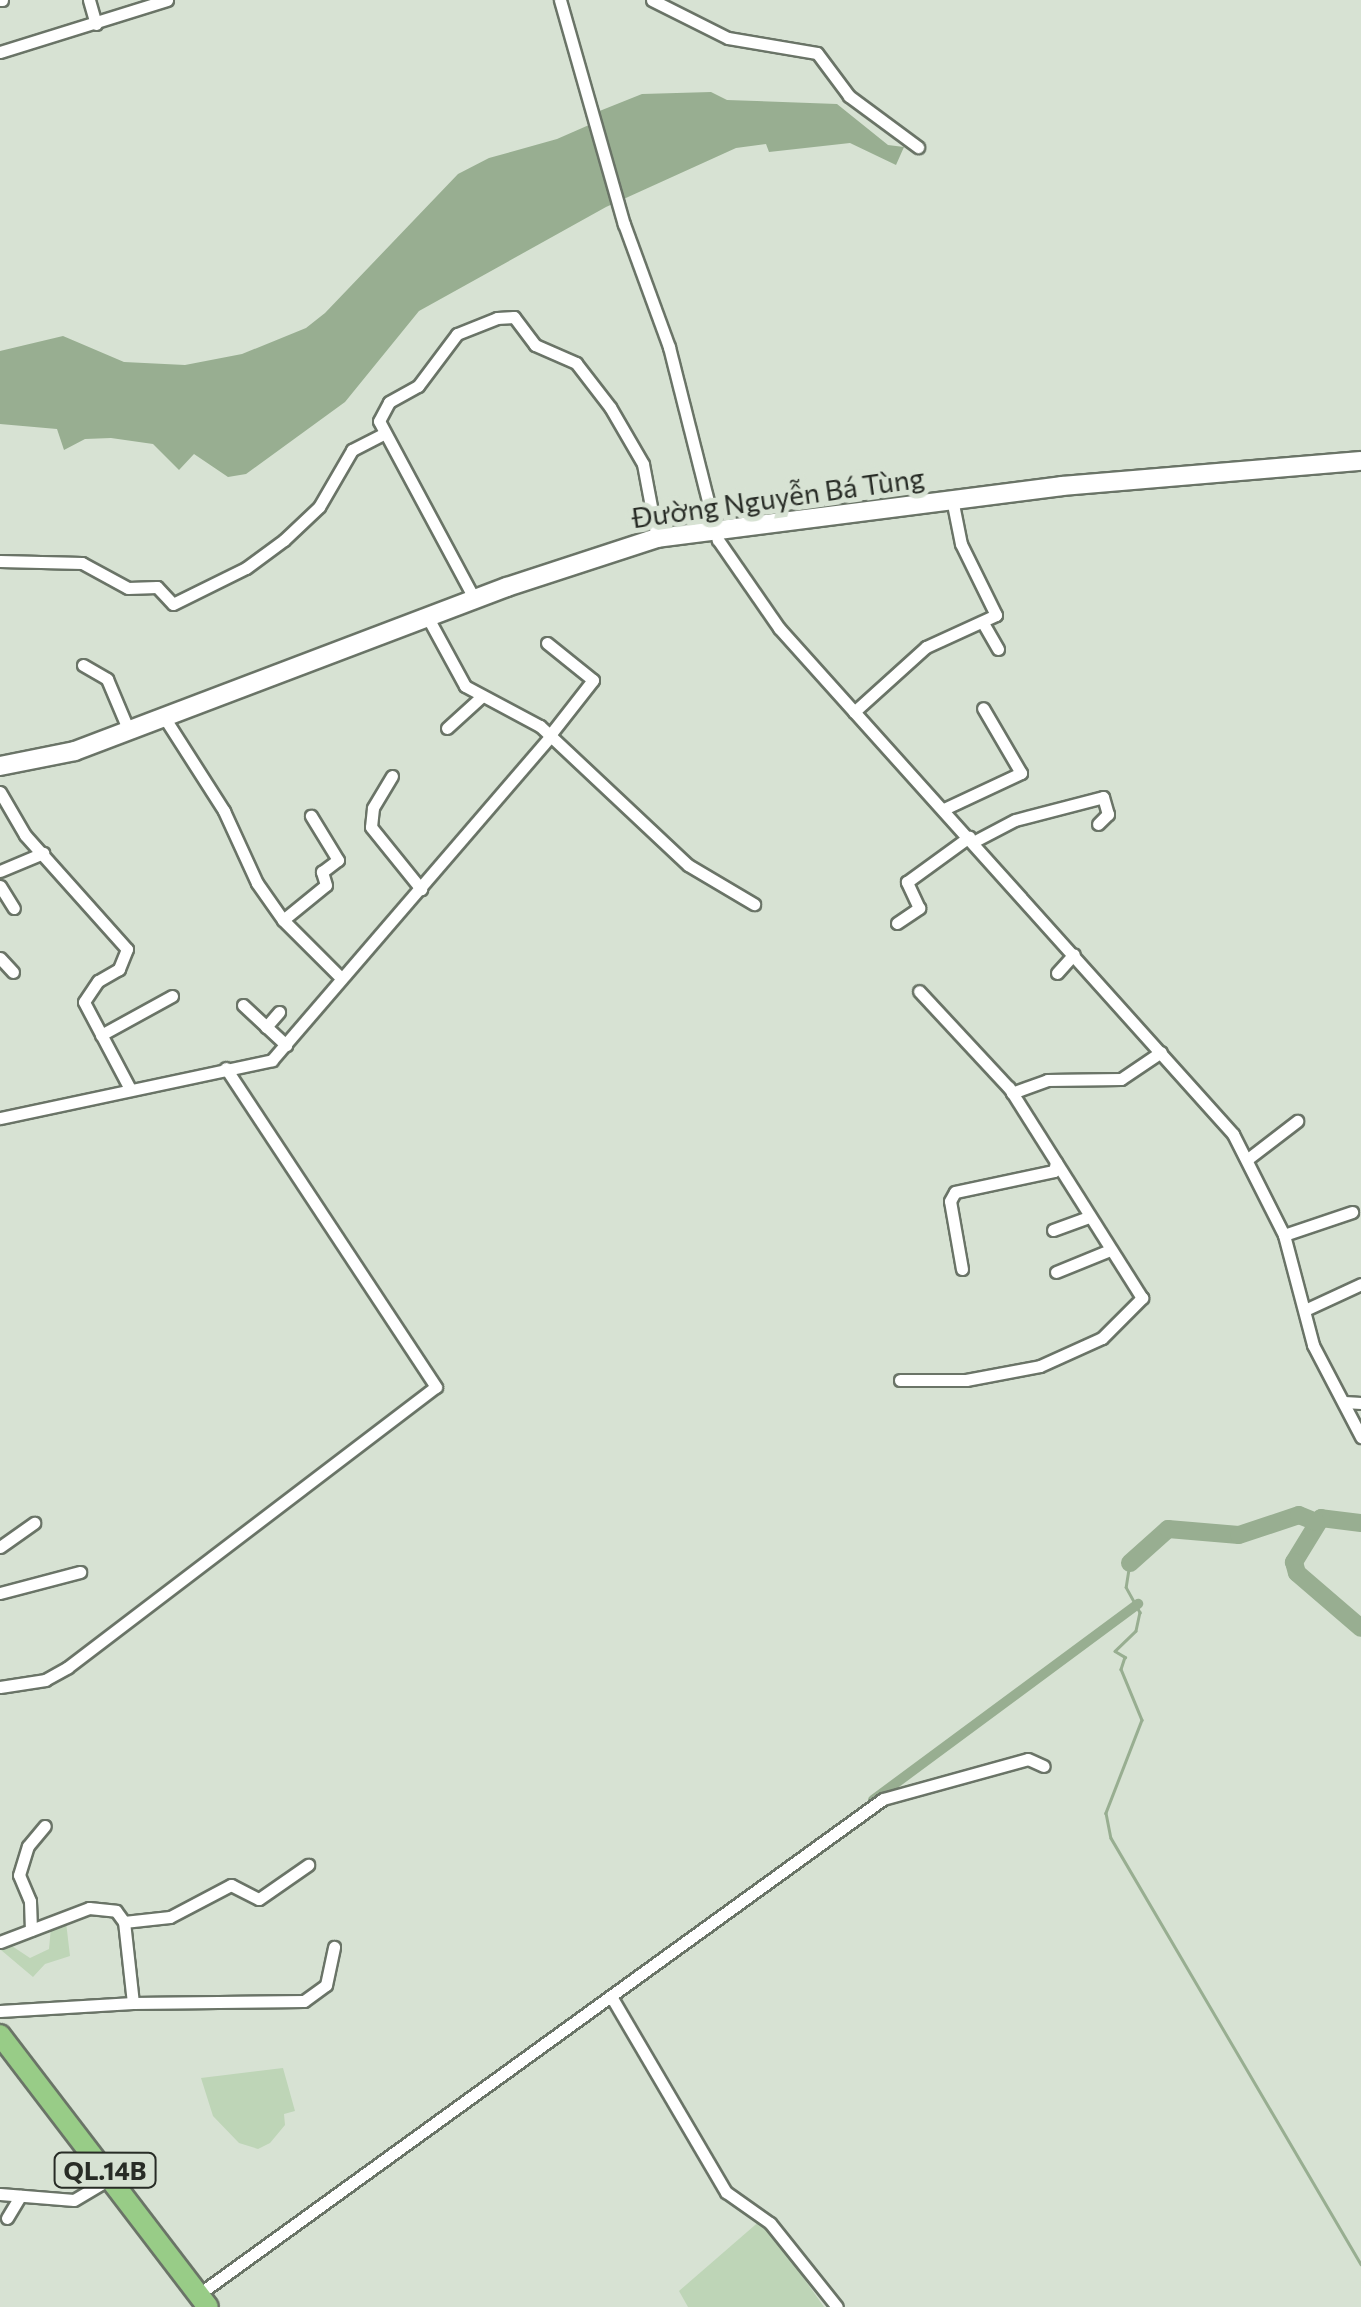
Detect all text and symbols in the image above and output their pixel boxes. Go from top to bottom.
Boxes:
street label: Đường Nguyễn Bá Tùng [630,460,926,534]
road number: QL.14B [52,2150,158,2190]

